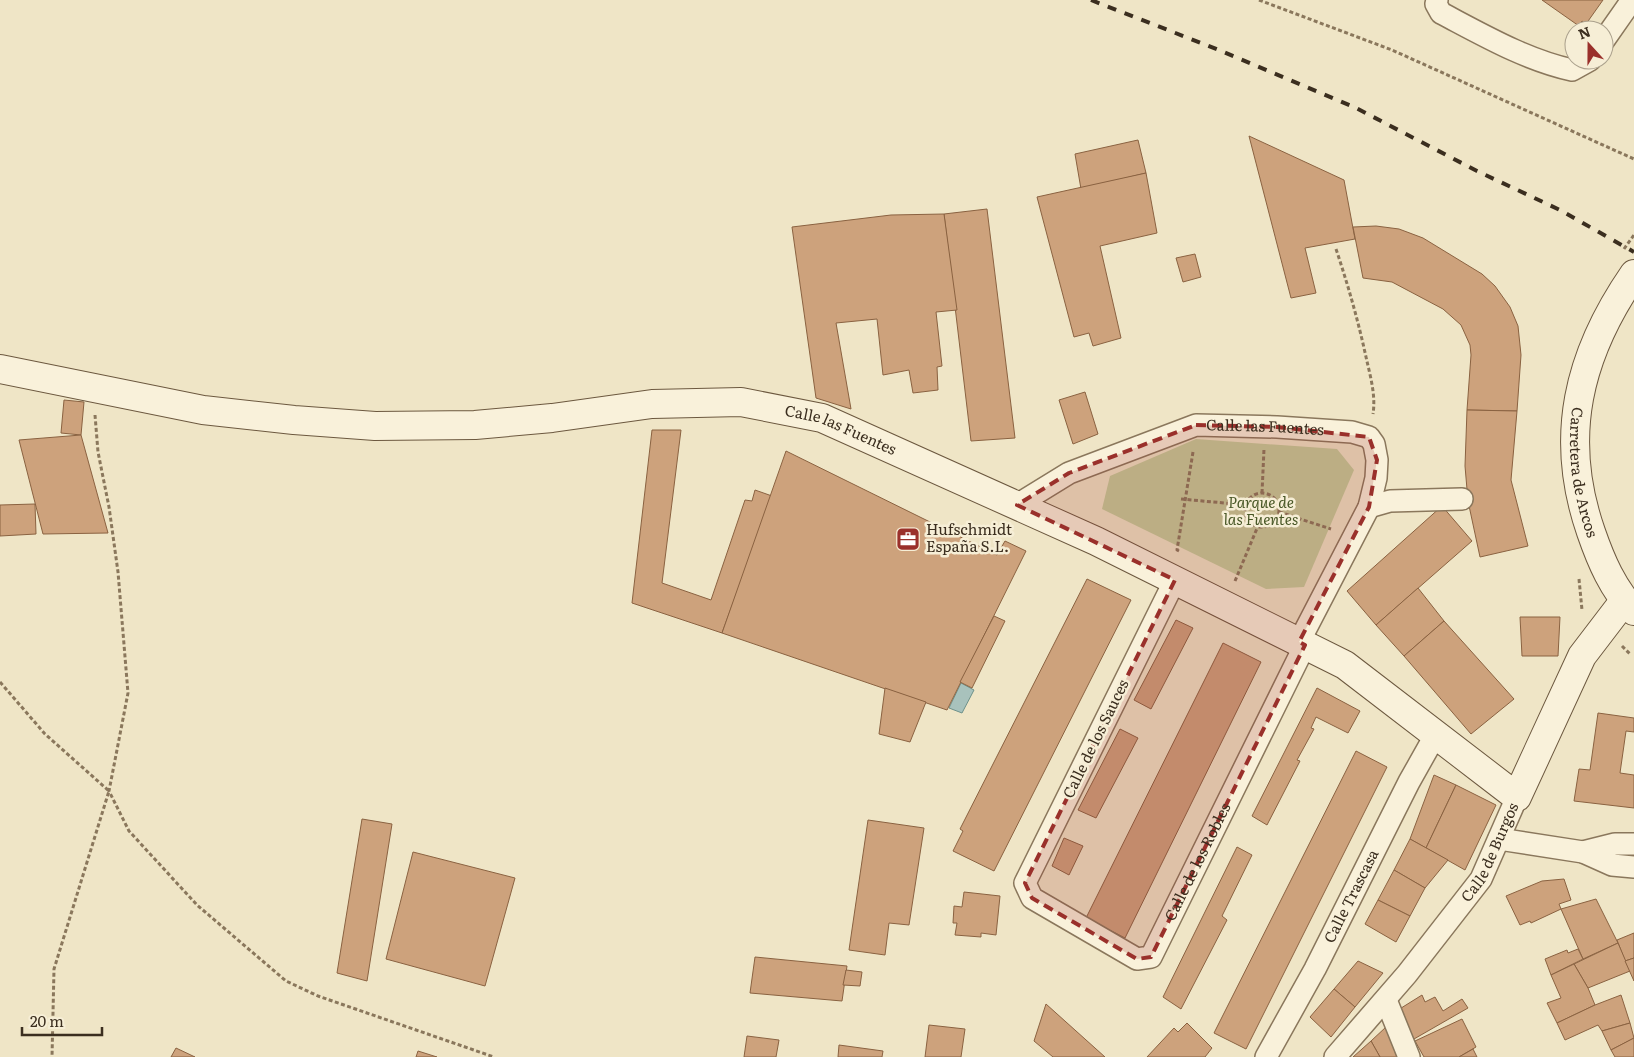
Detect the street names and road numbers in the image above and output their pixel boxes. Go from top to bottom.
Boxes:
street label: Calle las Fuentes [783,398,901,460]
street label: Carretera de Arcos [1565,406,1605,541]
street label: Calle las Fuentes [1206,412,1325,440]
street label: Calle de los Sauces [1056,675,1134,802]
street label: Calle de los Robles [1158,798,1235,924]
street label: Calle de Burgos [1454,798,1523,906]
street label: Calle Trascasa [1317,844,1384,946]

